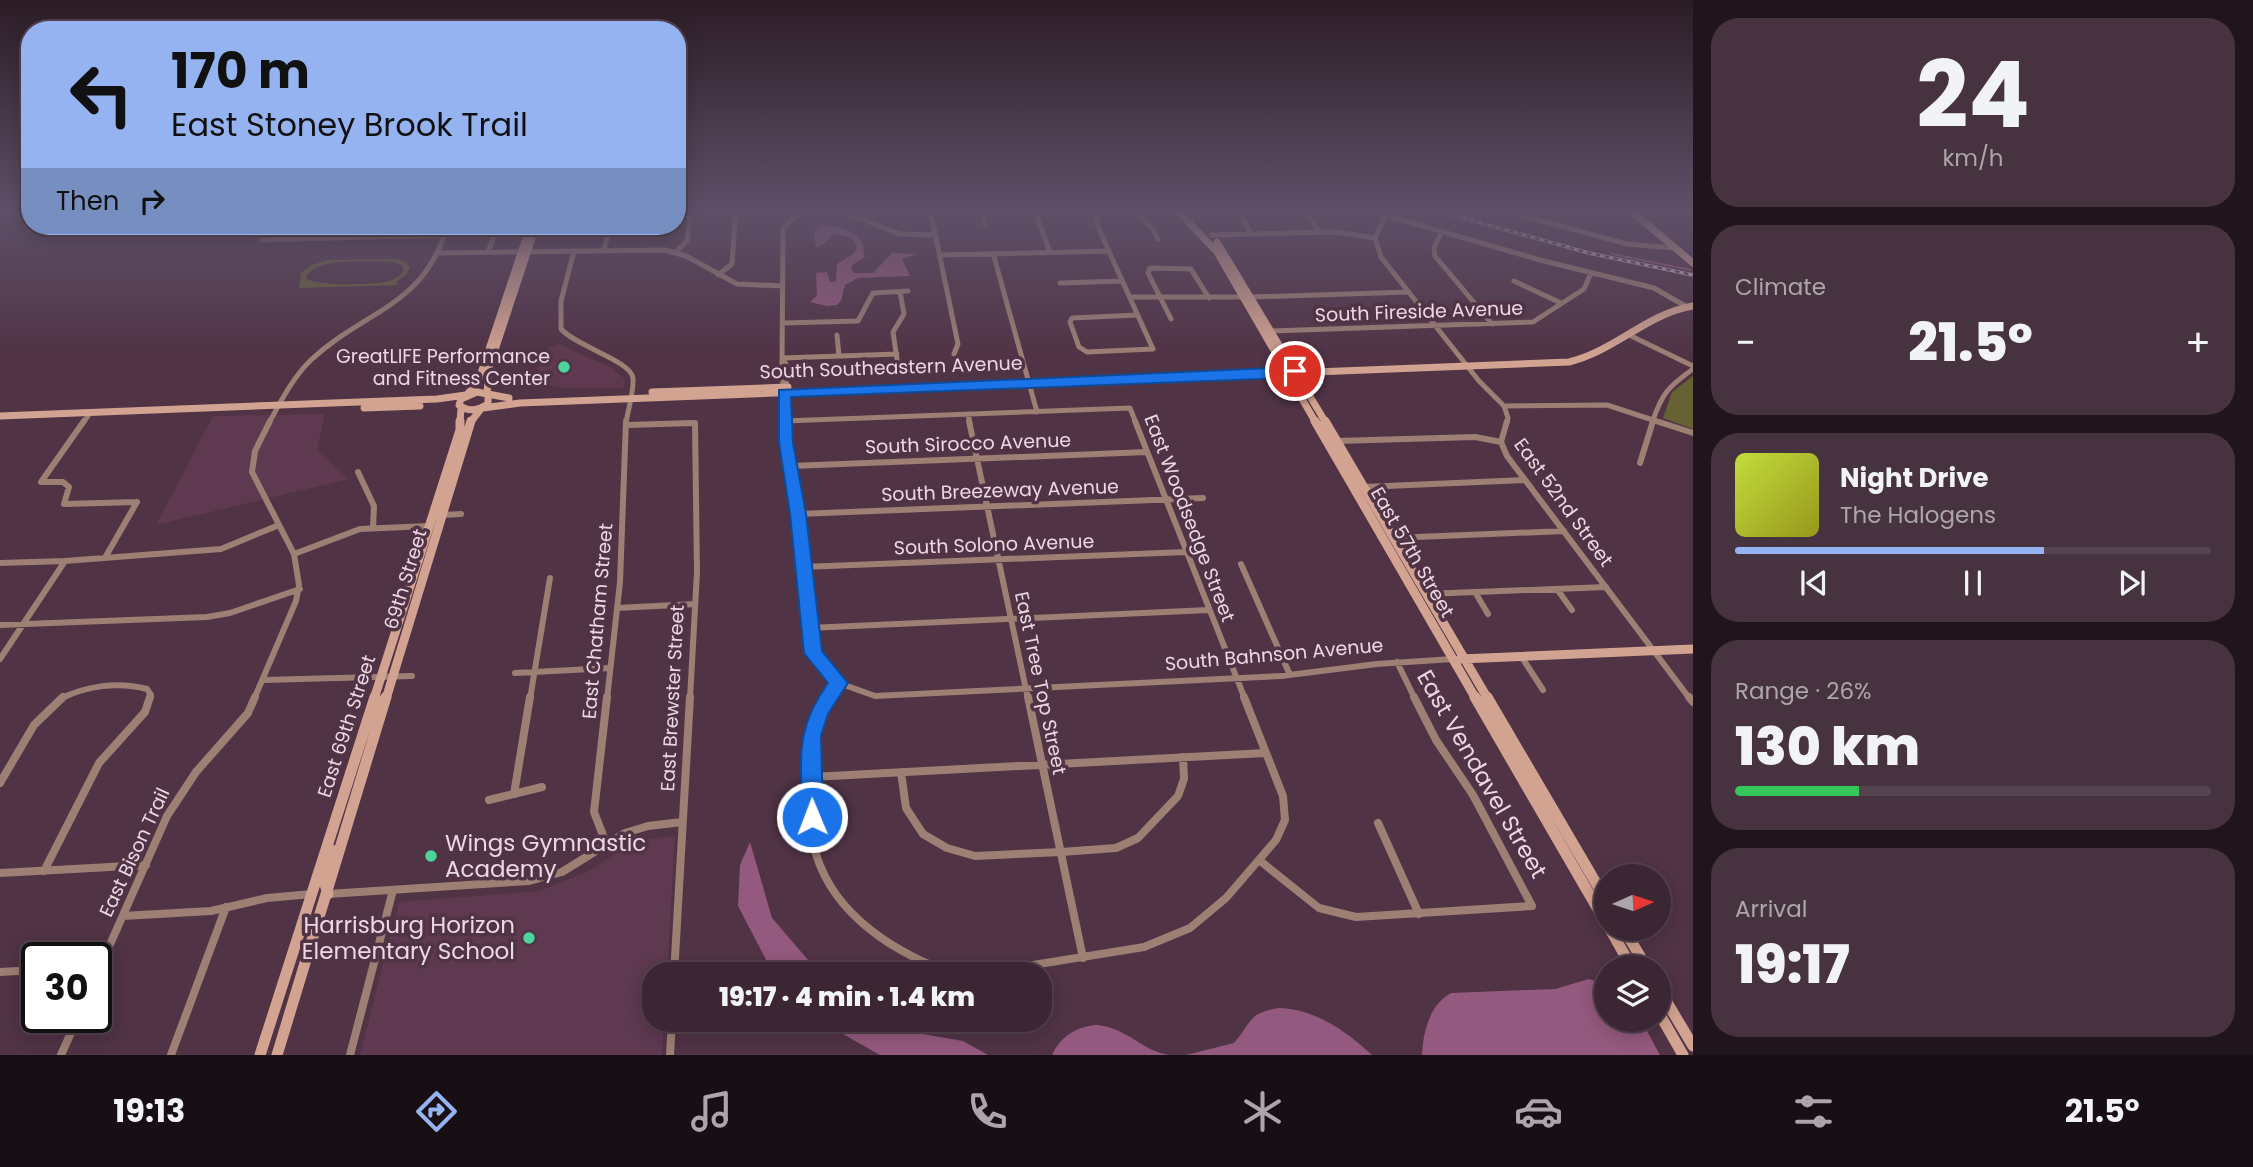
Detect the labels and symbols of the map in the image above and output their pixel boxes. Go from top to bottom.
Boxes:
street label: South Fireside Avenue [1314,294,1524,329]
pin [1265,341,1325,401]
place label: GreatLIFE Performance and Fitness Center [336,343,550,392]
street label: South Southeastern Avenue [759,349,1023,386]
marker: GreatLIFE Performance and Fitness Center [556,359,572,375]
street label: East Woodsedge Street [1137,411,1242,626]
street label: South Sirocco Avenue [864,426,1072,461]
street label: East 52nd Street [1508,432,1620,572]
street label: South Breezeway Avenue [881,473,1119,508]
street label: East 57th Street [1364,482,1461,623]
street label: East Chatham Street [575,522,620,720]
street label: 69th Street [377,525,434,633]
street label: South Solono Avenue [893,528,1095,561]
street label: East Tree Top Street [1008,589,1073,777]
street label: East Brewster Street [654,604,691,792]
street label: South Bahnson Avenue [1164,632,1384,677]
street label: East 69th Street [311,651,382,801]
street label: East Vendavel Street [1409,664,1555,884]
position arrow [775,780,849,854]
street label: East Bison Trail [93,783,176,921]
place label: Wings Gymnastic Academy [445,827,646,885]
marker: Wings Gymnastic Academy [423,848,439,864]
north arrow [1594,864,1671,942]
place label: Harrisburg Horizon Elementary School [302,909,515,967]
marker: Harrisburg Horizon Elementary School [521,930,537,946]
speed limit sign: 30 [21,942,112,1033]

